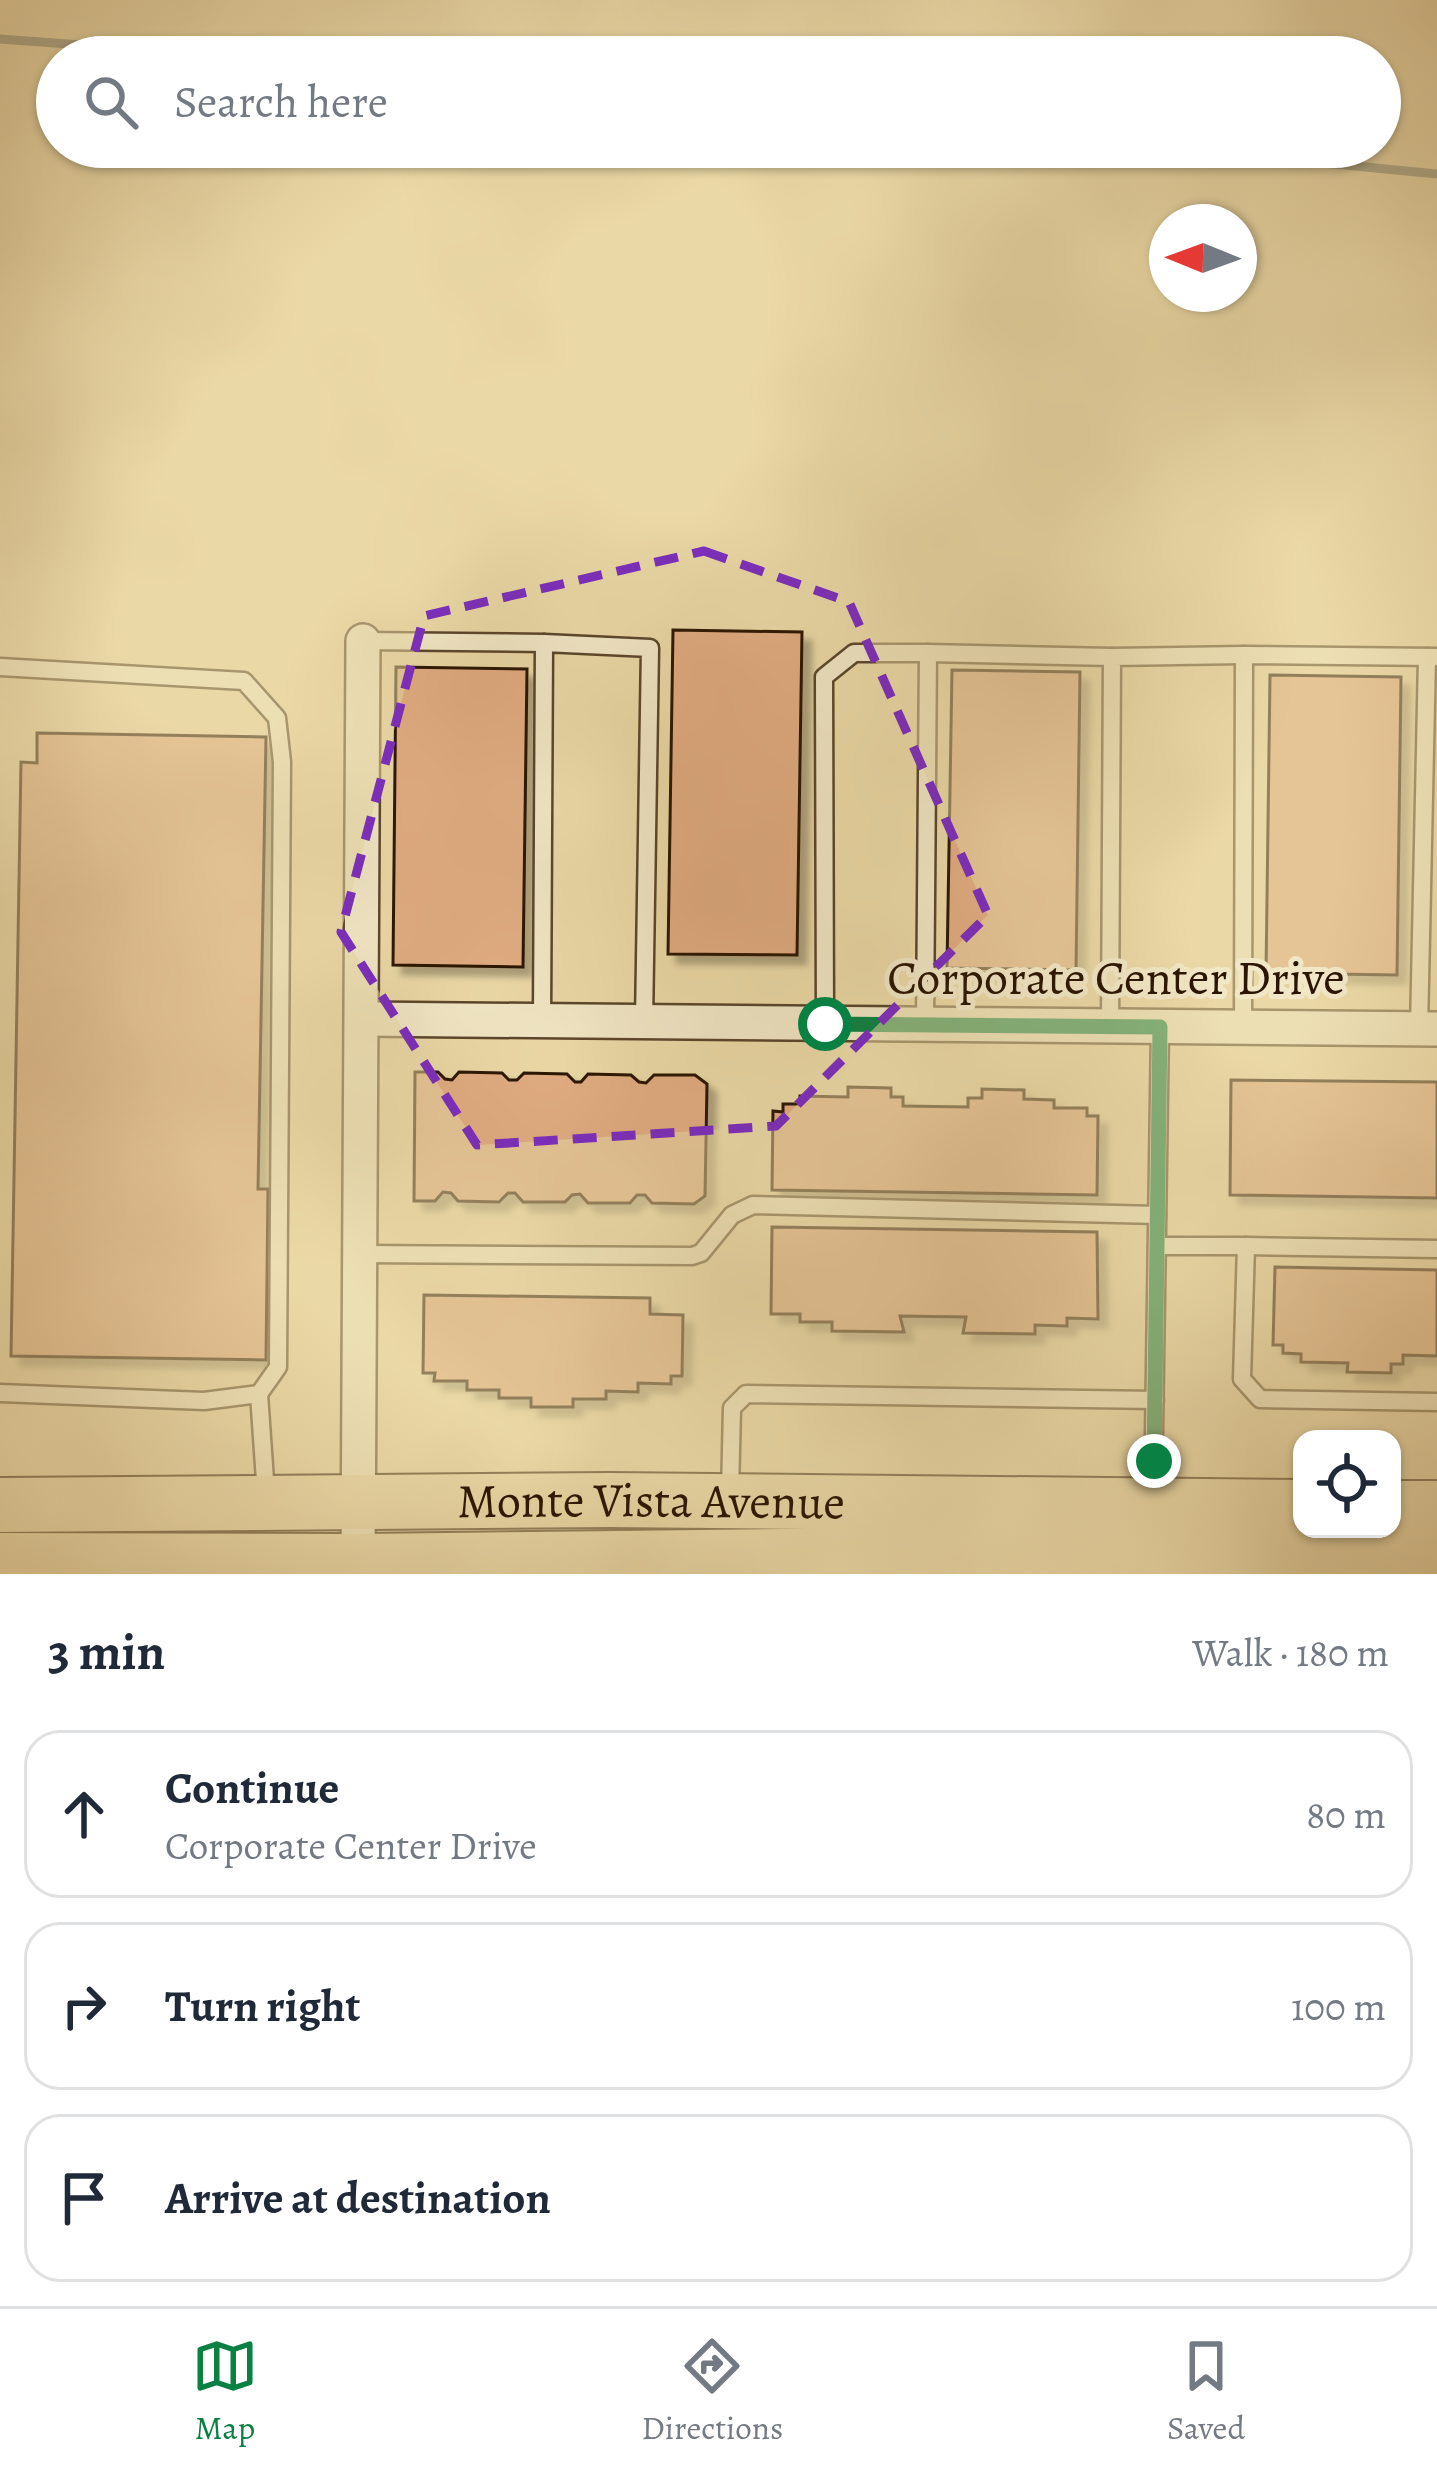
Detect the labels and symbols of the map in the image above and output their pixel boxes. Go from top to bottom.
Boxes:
north arrow [1149,204,1257,312]
street label: Corporate Center Drive [887,945,1345,1011]
route start [798,997,852,1051]
route end [1127,1434,1181,1488]
street label: Monte Vista Avenue [457,1467,845,1535]

